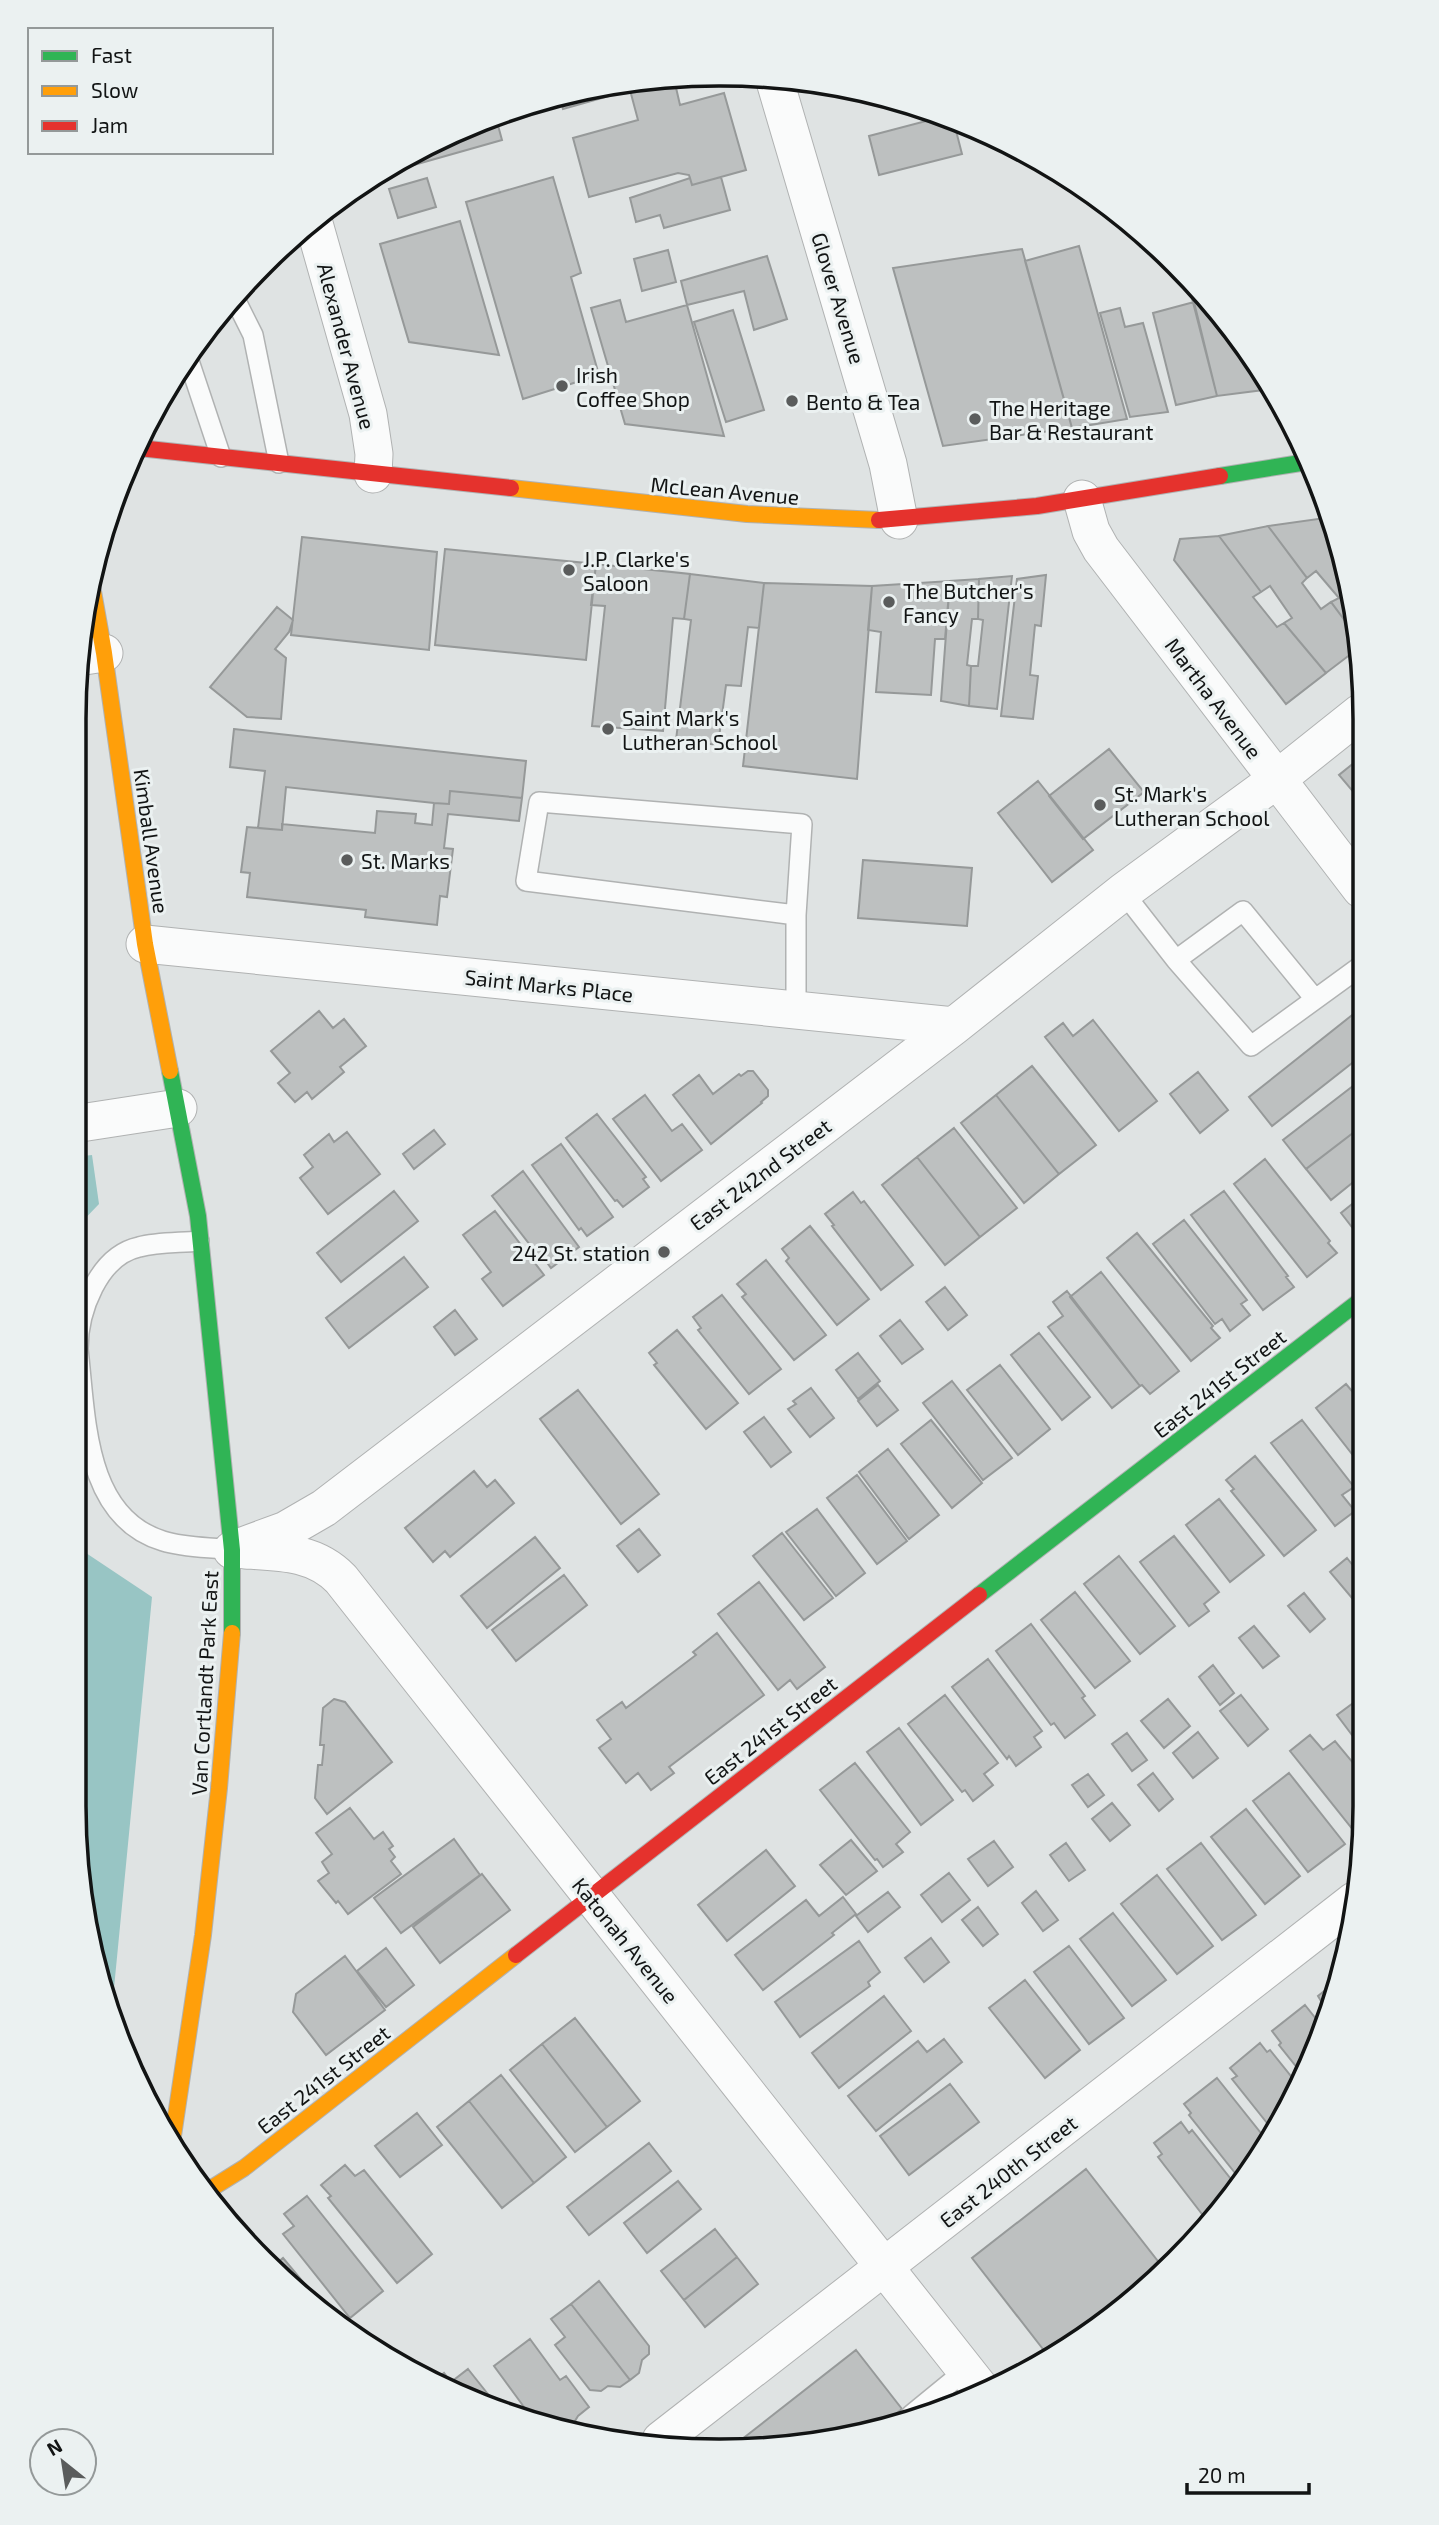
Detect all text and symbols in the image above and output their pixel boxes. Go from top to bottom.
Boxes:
legend [28,28,273,154]
text: Fast [91,42,132,67]
text: Slow [91,77,138,102]
text: Jam [91,112,128,137]
street label: Glover Avenue [807,229,871,367]
street label: Alexander Avenue [313,260,381,432]
place label: Irish Coffee Shop [576,362,690,411]
marker: Irish Coffee Shop [554,378,570,394]
place label: Bento & Tea [806,389,920,414]
marker: Bento & Tea [784,393,800,409]
place label: The Heritage Bar & Restaurant [989,395,1154,444]
marker: The Heritage Bar & Restaurant [967,411,983,427]
street label: McLean Avenue [650,471,800,509]
place label: J.P. Clarke's Saloon [583,546,690,595]
marker: J.P. Clarke's Saloon [561,562,577,578]
place label: The Butcher's Fancy [903,578,1034,627]
marker: The Butcher's Fancy [881,594,897,610]
street label: Martha Avenue [1160,633,1268,763]
place label: Saint Mark's Lutheran School [622,705,778,754]
marker: Saint Mark's Lutheran School [600,721,616,737]
street label: Kimball Avenue [129,767,175,915]
place label: St. Mark's Lutheran School [1114,781,1270,830]
marker: St. Mark's Lutheran School [1092,797,1108,813]
place label: St. Marks [361,848,450,873]
marker: St. Marks [339,852,355,868]
street label: Saint Marks Place [463,964,635,1006]
street label: East 242nd Street [684,1113,836,1235]
place label: 242 St. station [512,1240,650,1265]
marker: 242 St. station [656,1244,672,1260]
street label: East 241st Street [1148,1323,1290,1443]
street label: Van Cortlandt Park East [186,1570,222,1796]
street label: East 241st Street [699,1670,841,1790]
street label: Katonah Avenue [568,1872,684,2008]
street label: East 241st Street [252,2019,394,2139]
street label: East 240th Street [934,2110,1082,2232]
north arrow [28,2427,98,2497]
text: N [43,2433,66,2460]
scale bar [1187,2452,1310,2496]
text: 20 m [1198,2462,1246,2487]

